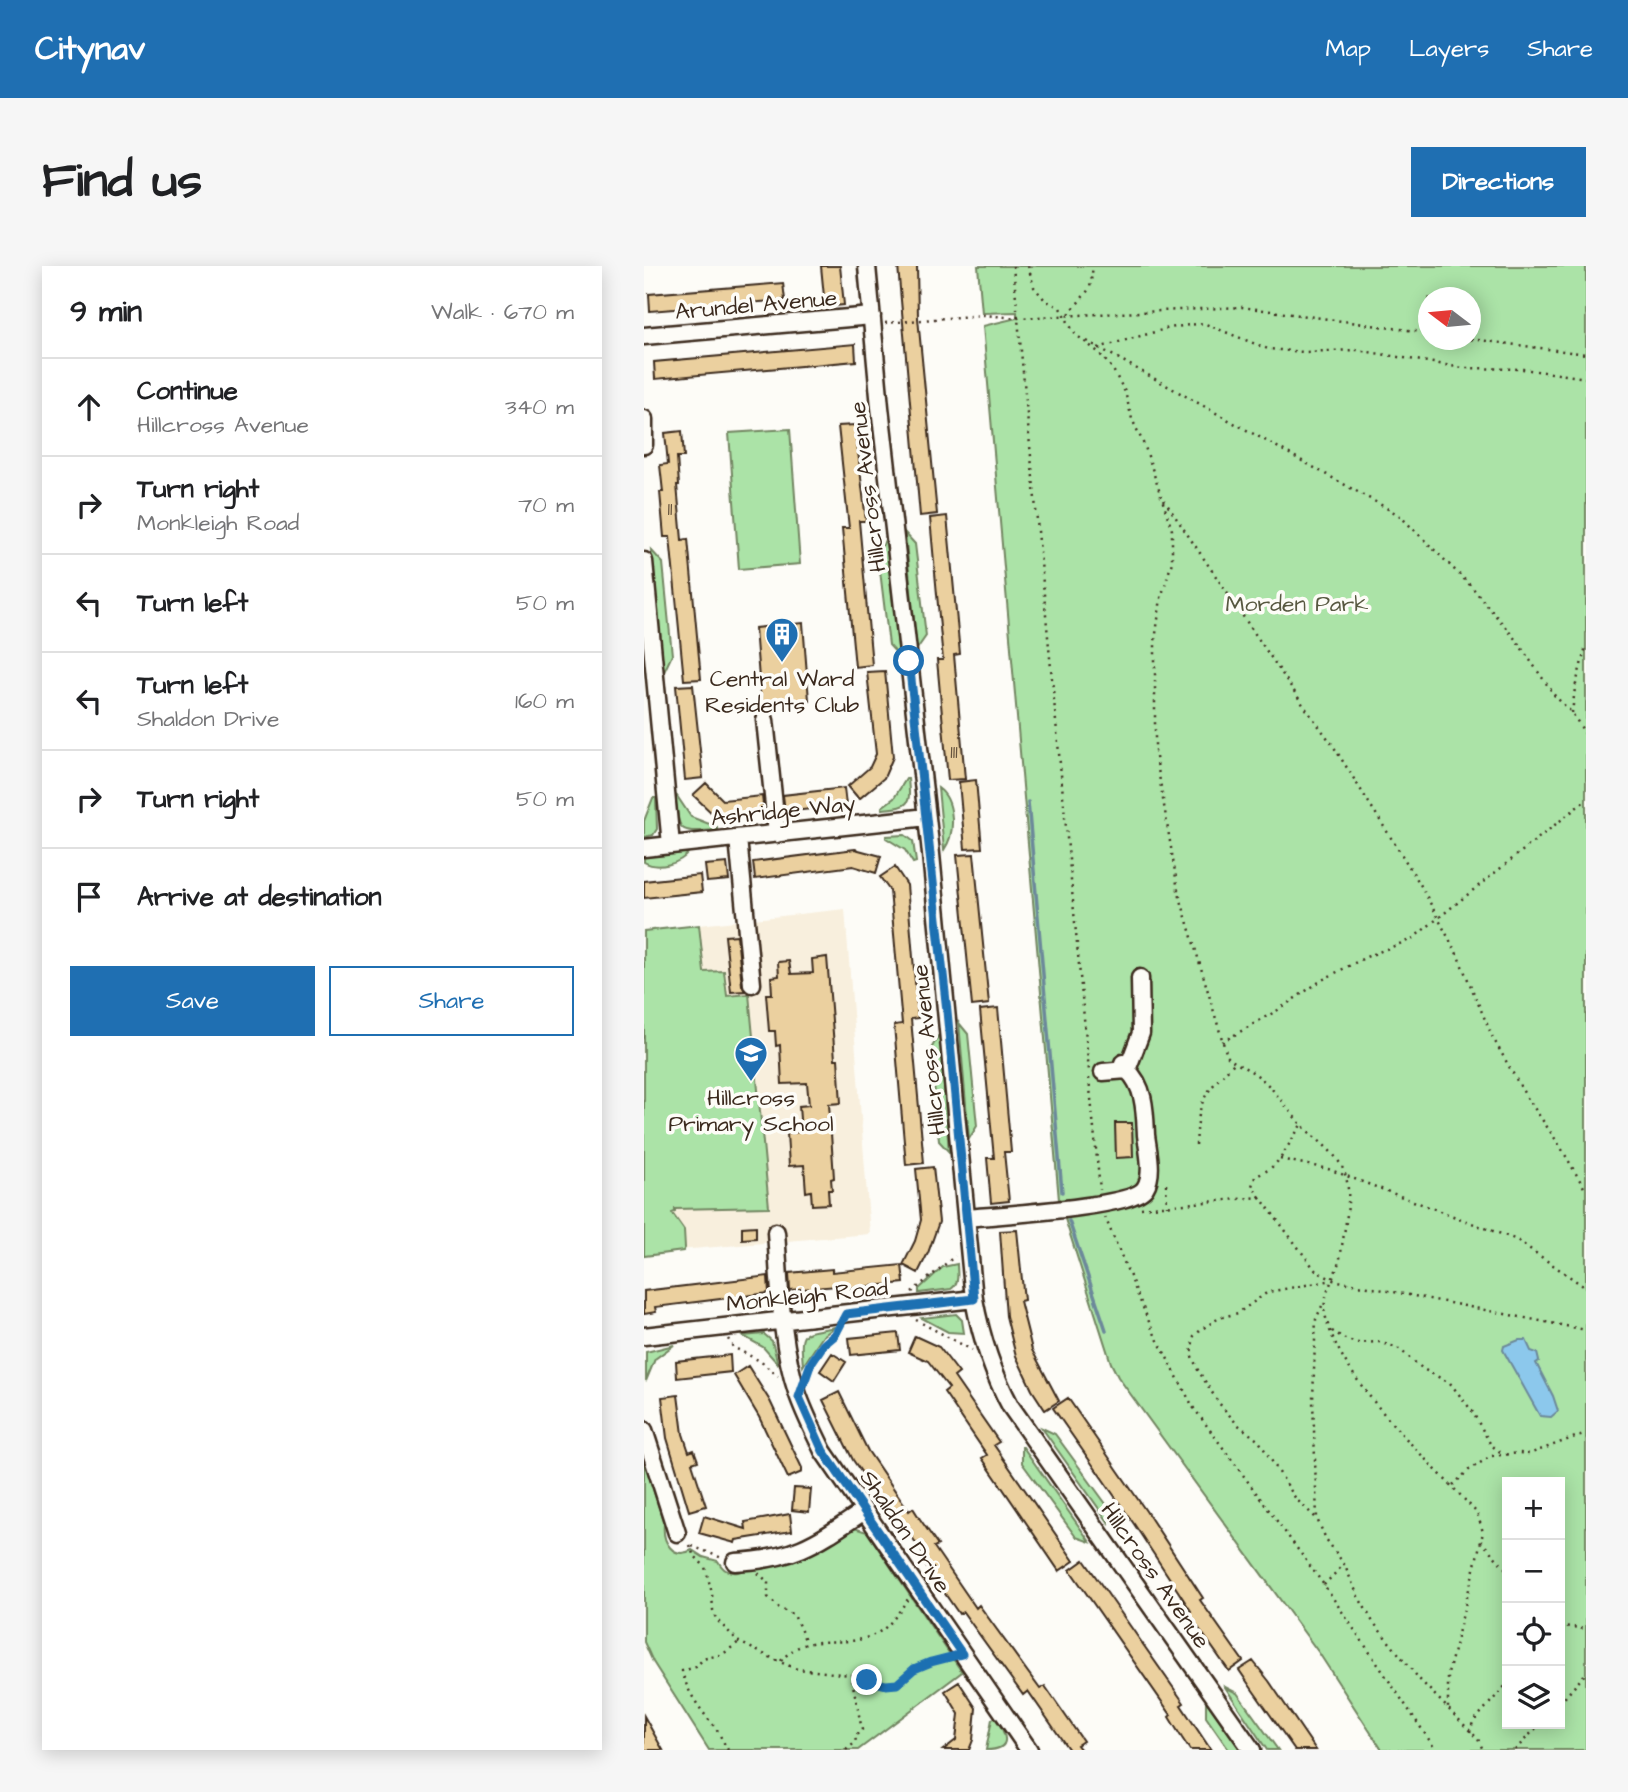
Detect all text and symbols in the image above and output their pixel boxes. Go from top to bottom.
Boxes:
text: Citynav [35,26,145,72]
text: Map [1326,32,1371,66]
text: Layers [1409,32,1489,66]
text: Share [1527,32,1593,66]
button: Directions [1411,147,1586,217]
text: Find us [42,148,202,216]
street label: Arundel Avenue [674,282,838,328]
north arrow [1418,287,1481,350]
text: 9 min [70,291,142,333]
text: Walk · 670 m [431,296,574,328]
text: Continue [137,373,238,409]
icon: ahead [70,388,108,426]
text: 340 m [505,391,574,423]
street label: Hillcross Avenue [842,400,894,574]
text: Hillcross Avenue [137,409,309,441]
text: Turn right [137,471,259,507]
icon: right [70,486,108,524]
text: 70 m [518,489,574,521]
house number: 11 [668,496,673,523]
text: Monkleigh Road [137,507,299,539]
icon: left [70,584,108,622]
text: Turn left [137,585,248,621]
text: 50 m [516,587,574,619]
park label: Morden Park [1226,588,1368,620]
building icon: Central Ward Residents Club [763,615,801,664]
route start [893,645,924,676]
place label: Central Ward Residents Club [705,663,859,721]
text: Turn left [137,667,248,703]
icon: left [70,682,108,720]
text: 160 m [515,685,574,717]
text: Shaldon Drive [137,703,279,735]
house number: 111 [950,739,958,766]
icon: right [70,780,108,818]
text: Turn right [137,781,259,817]
text: 50 m [516,783,574,815]
street label: Ashridge Way [709,787,857,835]
icon: arrive [70,878,108,916]
text: Arrive at destination [137,879,382,915]
street label: Hillcross Avenue [904,963,954,1137]
button: Save [70,966,315,1036]
button: Share [329,966,574,1036]
school or university icon: Hillcross Primary School [732,1034,770,1083]
place label: Hillcross Primary School [668,1082,834,1141]
street label: Monkleigh Road [725,1272,890,1321]
street label: Shaldon Drive [852,1464,958,1600]
map controls [1502,1477,1565,1729]
button: + [1502,1477,1565,1540]
street label: Hillcross Avenue [1093,1496,1218,1655]
button: − [1502,1540,1565,1603]
button: locate [1502,1603,1565,1666]
route end [851,1664,882,1695]
button: layers [1502,1666,1565,1729]

